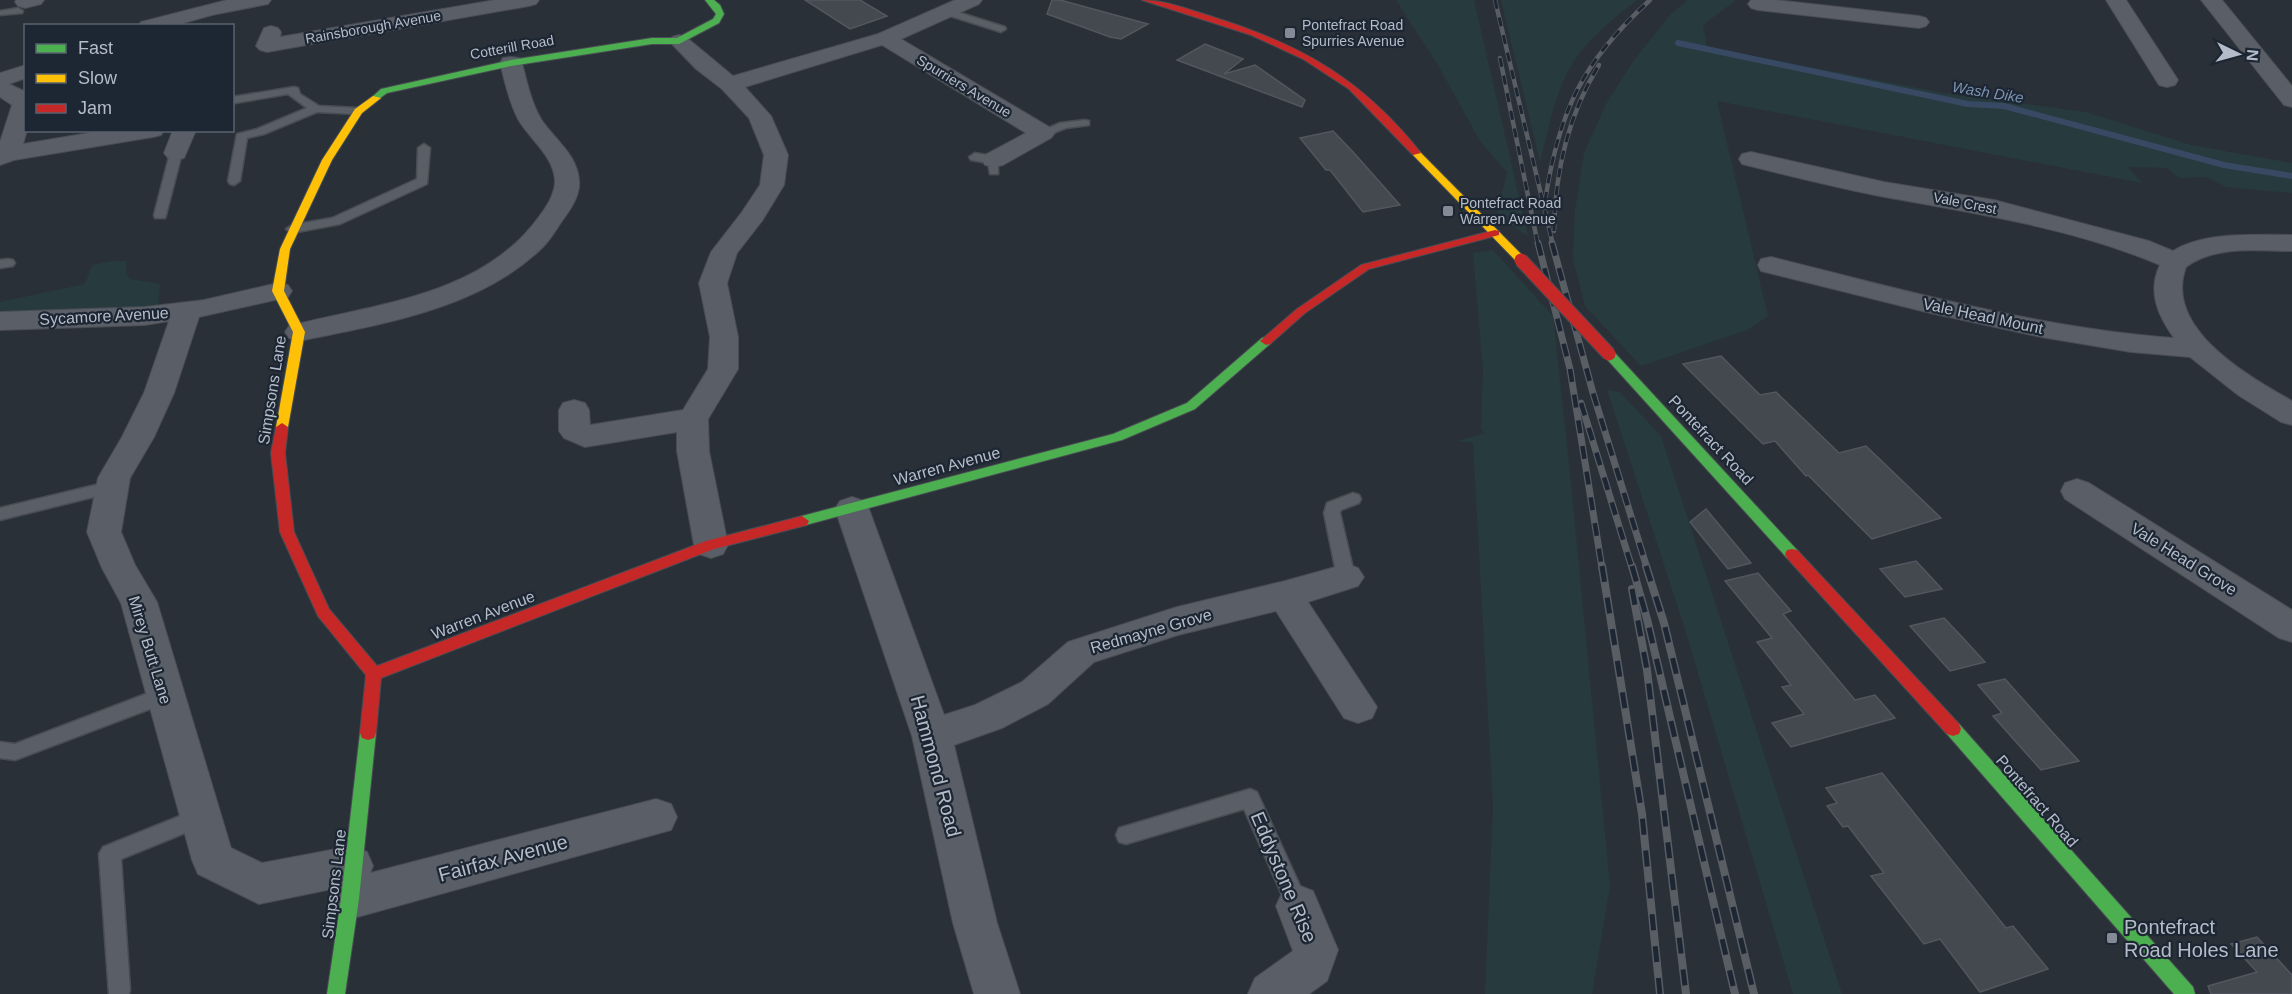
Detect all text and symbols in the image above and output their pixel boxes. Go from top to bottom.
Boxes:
street label: Rainsborough Avenue [304,7,442,47]
place label: Pontefract Road Spurries Avenue [1302,17,1405,49]
legend [24,24,234,132]
north arrow [2208,24,2268,84]
marker: Pontefract Road Spurries Avenue [1283,26,1297,40]
street label: Cotterill Road [469,32,555,62]
text: Fast [78,38,113,58]
text: N [2243,49,2261,62]
street label: Spurriers Avenue [914,52,1014,121]
text: Slow [78,68,118,88]
water label: Wash Dike [1951,78,2025,106]
text: Jam [78,98,112,118]
street label: Vale Crest [1932,189,1998,217]
place label: Pontefract Road Warren Avenue [1460,195,1561,227]
marker: Pontefract Road Warren Avenue [1441,204,1455,218]
street label: Vale Head Mount [1921,295,2045,337]
street label: Sycamore Avenue [39,304,169,328]
street label: Simpsons Lane [255,334,289,446]
street label: Pontefract Road [1665,392,1757,488]
street label: Warren Avenue [892,444,1002,488]
street label: Vale Head Grove [2128,520,2240,598]
street label: Warren Avenue [429,587,537,643]
street label: Mirey Butt Lane [125,594,175,706]
street label: Redmayne Grove [1088,606,1214,656]
street label: Hammond Road [907,693,965,839]
street label: Pontefract Road [1993,752,2081,850]
street label: Eddystone Rise [1247,808,1321,946]
street label: Simpsons Lane [319,828,349,940]
street label: Fairfax Avenue [436,830,570,886]
place label: Pontefract Road Holes Lane [2124,916,2279,961]
marker: Pontefract Road Holes Lane [2105,931,2119,945]

